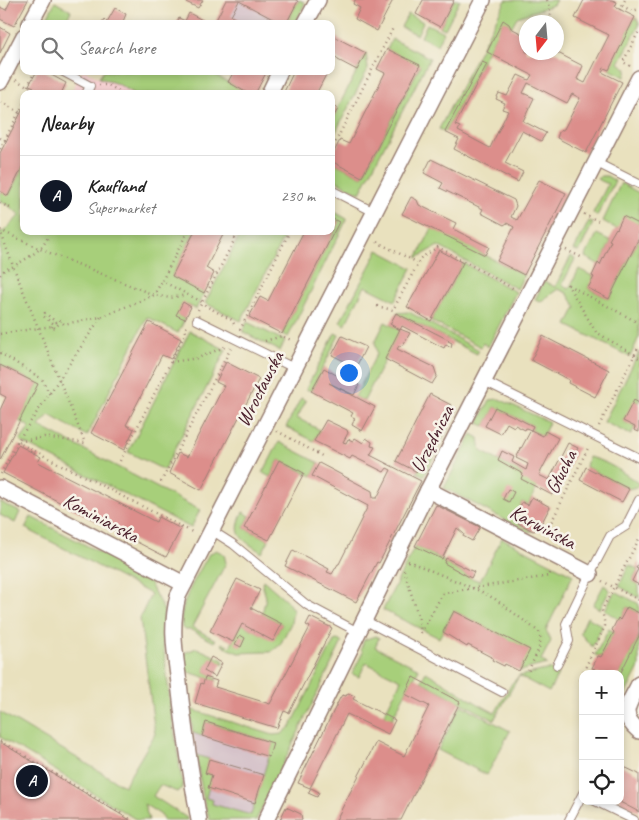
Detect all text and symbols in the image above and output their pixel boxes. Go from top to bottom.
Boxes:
north arrow [519,15,564,60]
search box [20,20,335,75]
icon: search [38,34,66,62]
text: Search here [78,36,155,60]
text: Nearby [40,110,93,136]
text: Kaufland [87,174,144,198]
text: A [52,186,60,206]
text: 230 m [281,186,315,206]
text: Supermarket [87,198,155,218]
street label: Wrocławska [230,345,290,431]
your location [336,360,362,386]
street label: Urzędnicza [404,399,460,477]
street label: Głucha [539,444,583,498]
street label: Kominiarska [59,488,145,549]
street label: Karwińska [506,499,581,555]
map controls [579,670,624,805]
button: + [579,670,624,715]
button: − [579,715,624,760]
button: locate [579,760,624,805]
pin: A [16,762,48,800]

